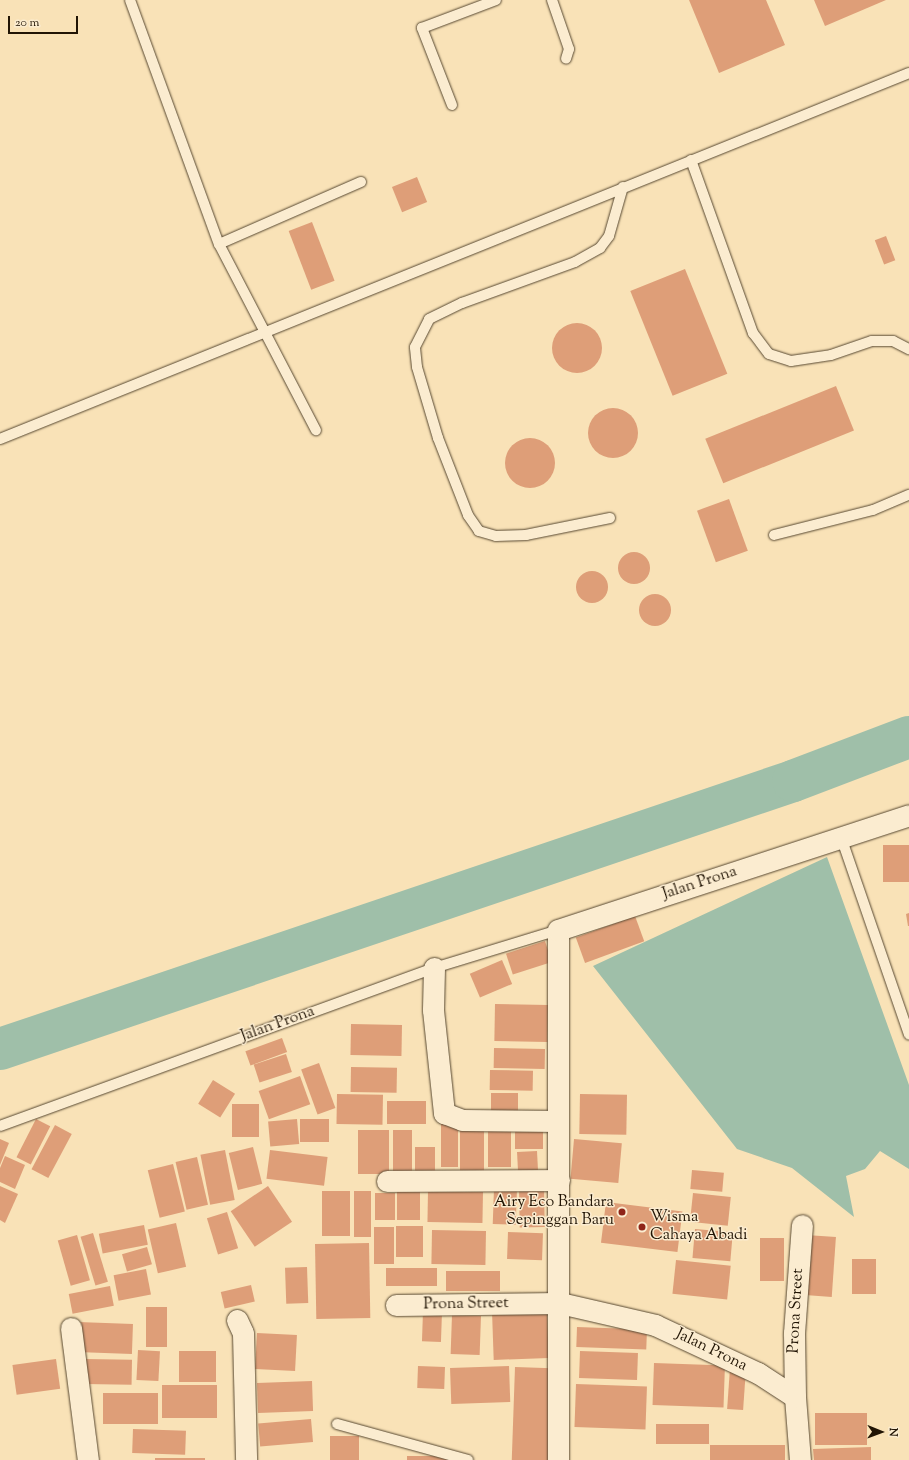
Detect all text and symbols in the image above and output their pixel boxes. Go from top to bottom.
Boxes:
scale bar [10,8,80,34]
text: 20 m [15,14,39,32]
street label: Jalan Prona [660,863,740,905]
street label: Jalan Prona [238,1003,318,1047]
place label: Airy Eco Bandara Sepinggan Baru [494,1193,614,1231]
marker: Airy Eco Bandara Sepinggan Baru [617,1207,627,1217]
place label: Wisma Cahaya Abadi [650,1208,748,1246]
marker: Wisma Cahaya Abadi [637,1222,647,1232]
street label: Prona Street [785,1268,809,1354]
street label: Prona Street [423,1295,509,1315]
street label: Jalan Prona [672,1325,750,1377]
north arrow [861,1412,901,1452]
text: N [885,1428,901,1437]

